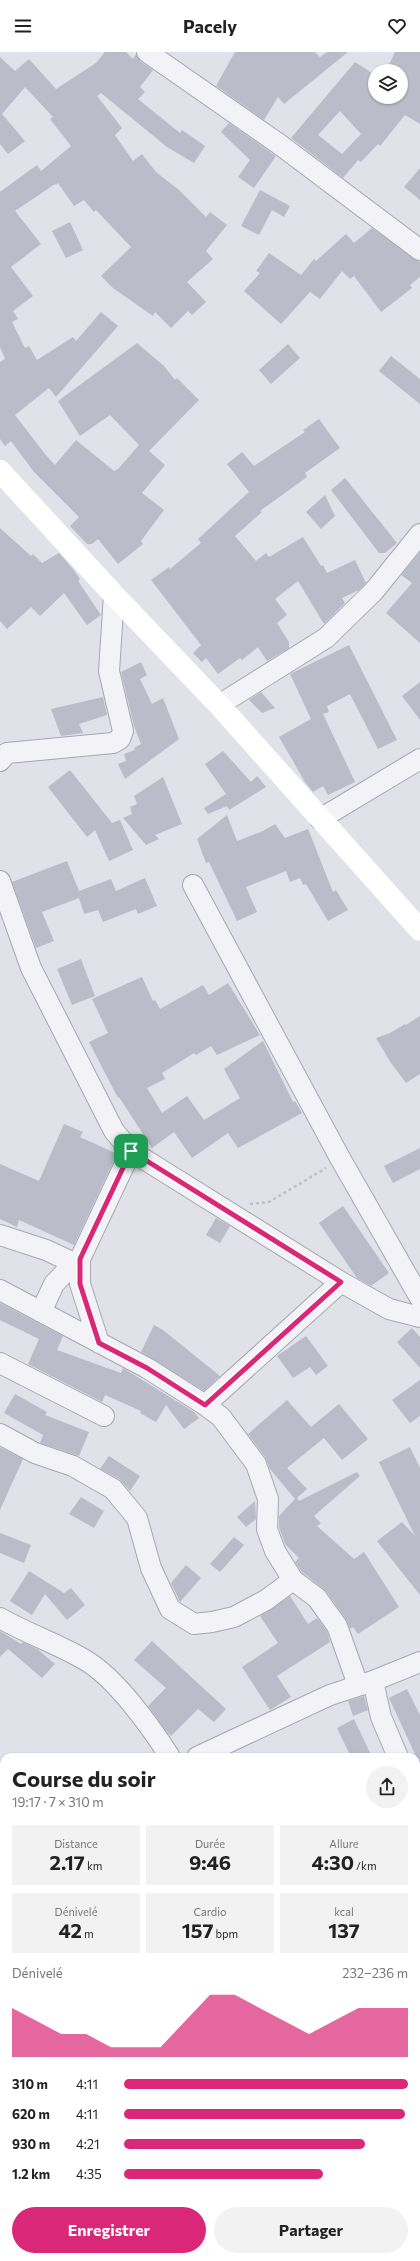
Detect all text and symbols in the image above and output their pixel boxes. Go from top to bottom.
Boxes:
icon: menu [12,15,34,37]
text: Pacely [183,15,237,37]
icon: heart [386,15,408,37]
map controls [368,64,408,104]
button: layers [368,64,408,104]
pin [114,1134,148,1168]
icon: arrive [120,1140,142,1162]
text: Course du soir [12,1765,156,1792]
button: share [366,1766,408,1808]
text: 19:17 · 7 × 310 m [12,1794,103,1810]
text: Distance [54,1837,98,1850]
text: Durée [195,1837,225,1850]
text: Allure [329,1837,359,1850]
text: 2.17 [50,1850,85,1874]
text: 9:46 [189,1850,231,1874]
text: 4:30 [311,1850,354,1874]
text: km [85,1859,102,1872]
text: /km [354,1859,377,1872]
text: Dénivelé [55,1905,97,1918]
text: Cardio [193,1905,227,1918]
text: kcal [334,1905,354,1918]
text: 42 [58,1918,82,1942]
text: 157 [182,1918,213,1942]
text: 137 [328,1918,360,1942]
text: m [82,1927,94,1940]
text: bpm [213,1927,238,1940]
text: Dénivelé [12,1965,63,1981]
text: 232–236 m [342,1965,408,1981]
text: 310 m [12,2076,48,2092]
text: 4:11 [76,2076,98,2092]
text: 620 m [12,2106,50,2122]
text: 4:11 [76,2106,98,2122]
text: 930 m [12,2136,50,2152]
text: 4:21 [76,2136,100,2152]
text: 1.2 km [12,2166,50,2182]
text: 4:35 [76,2166,102,2182]
button: Enregistrer [12,2207,206,2253]
button: Partager [214,2207,408,2253]

